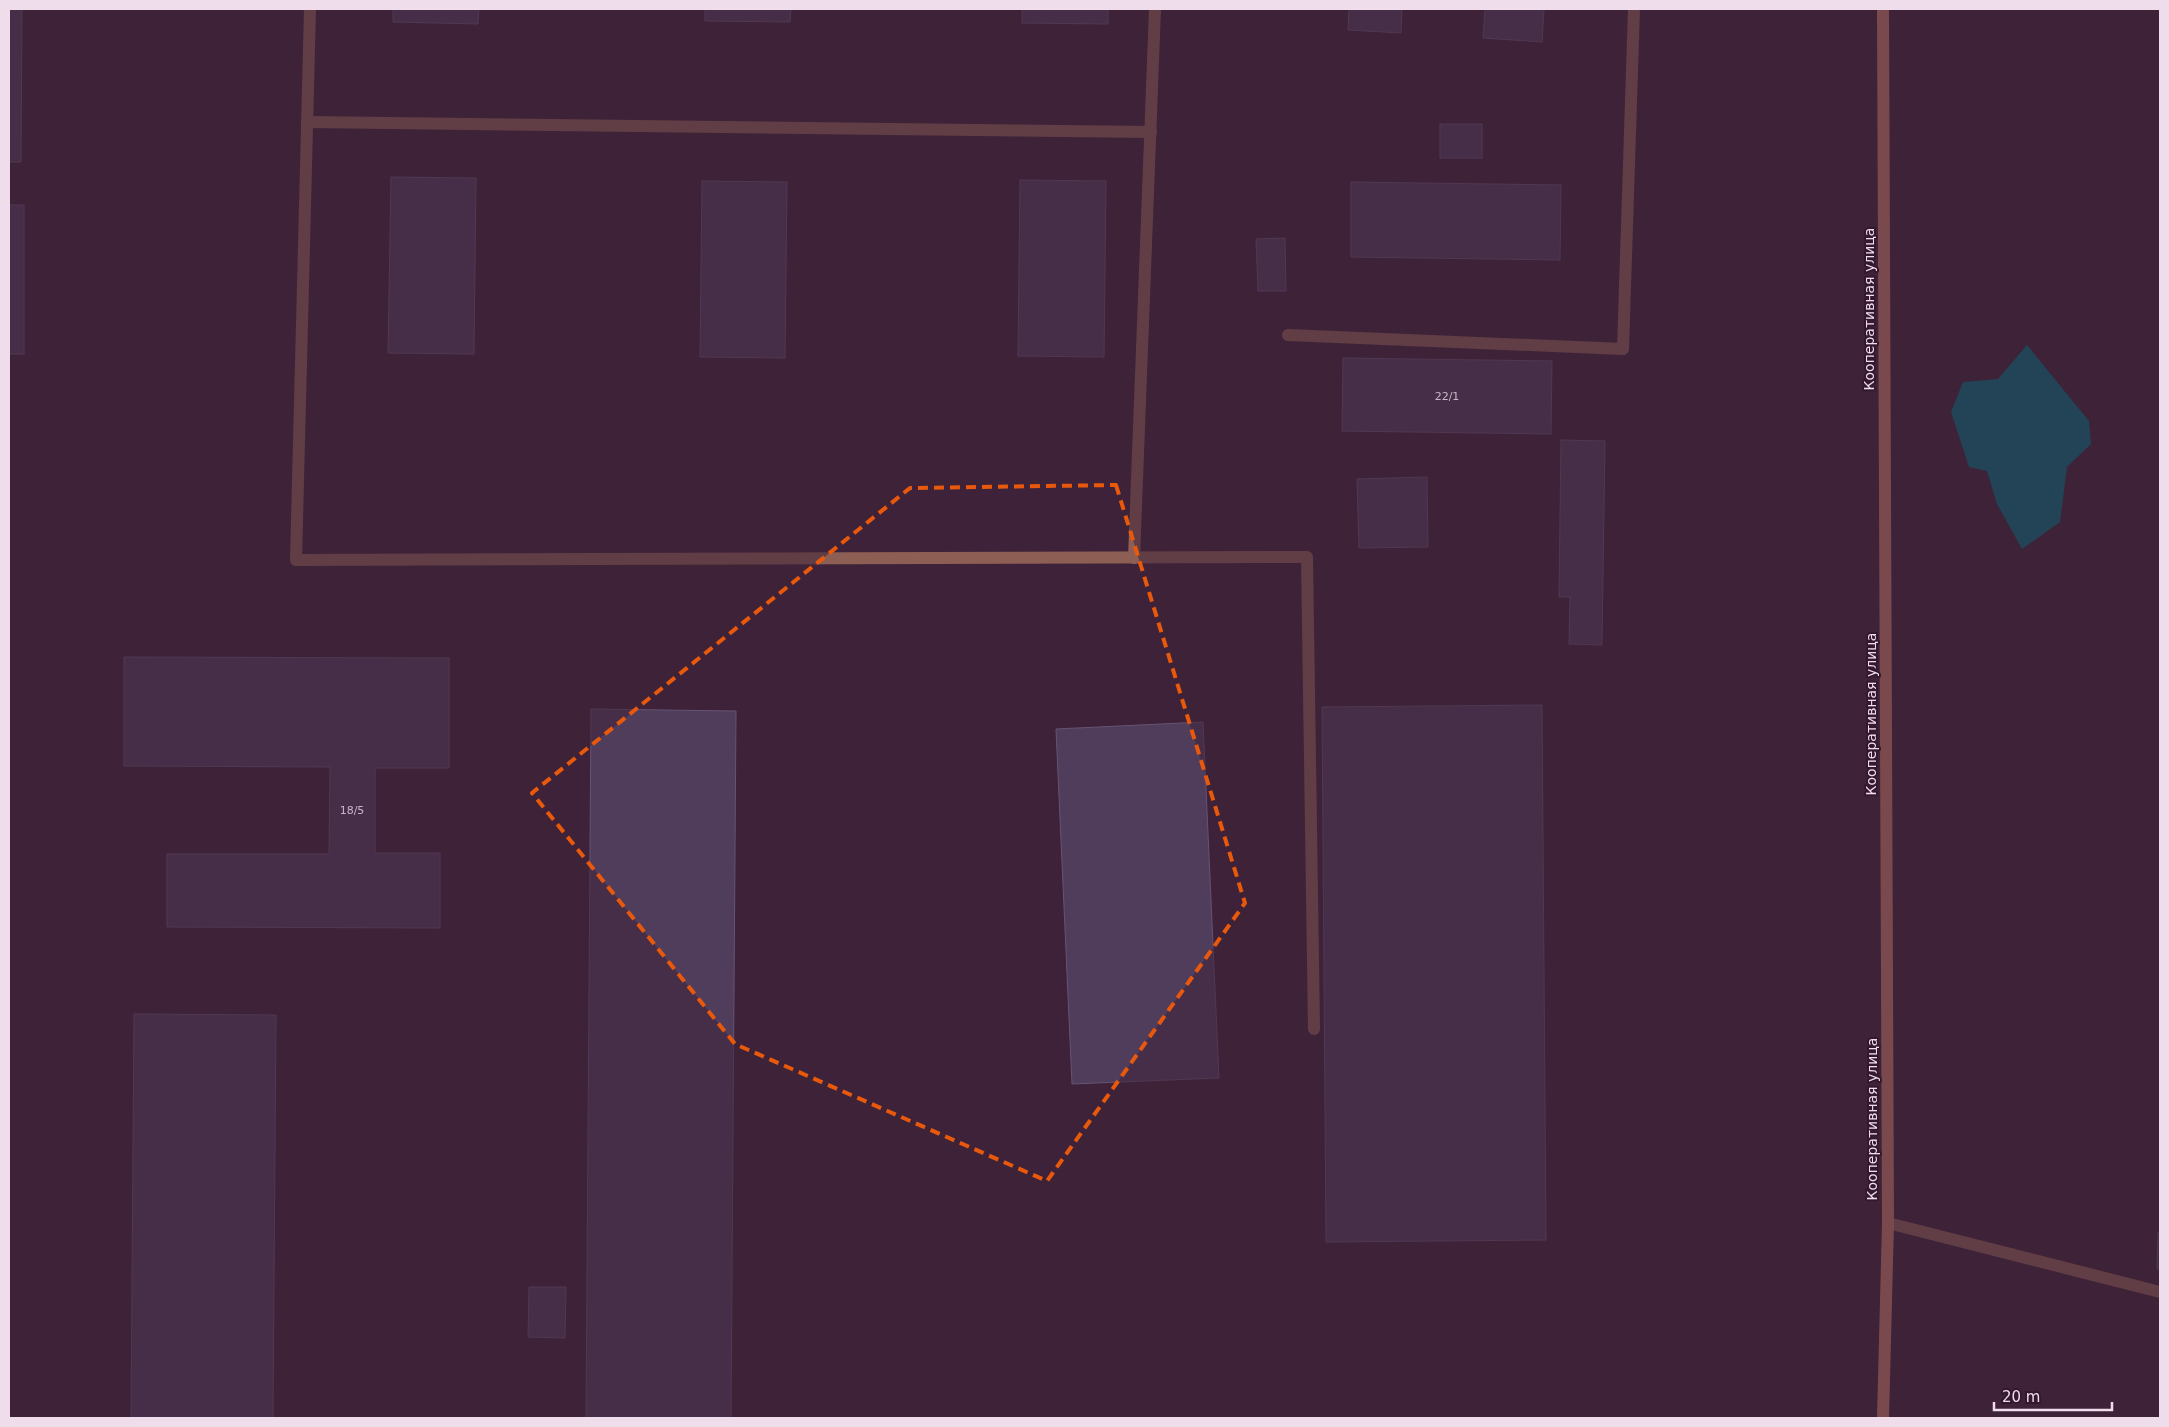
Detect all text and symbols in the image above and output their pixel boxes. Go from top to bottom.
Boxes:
street label: Кооперативная улица [1861,228,1877,390]
house number: 22/1 [1435,390,1459,403]
street label: Кооперативная улица [1863,633,1879,795]
house number: 18/5 [340,804,364,817]
street label: Кооперативная улица [1864,1038,1880,1200]
scale bar [1994,1380,2112,1412]
text: 20 m [2002,1388,2040,1406]

